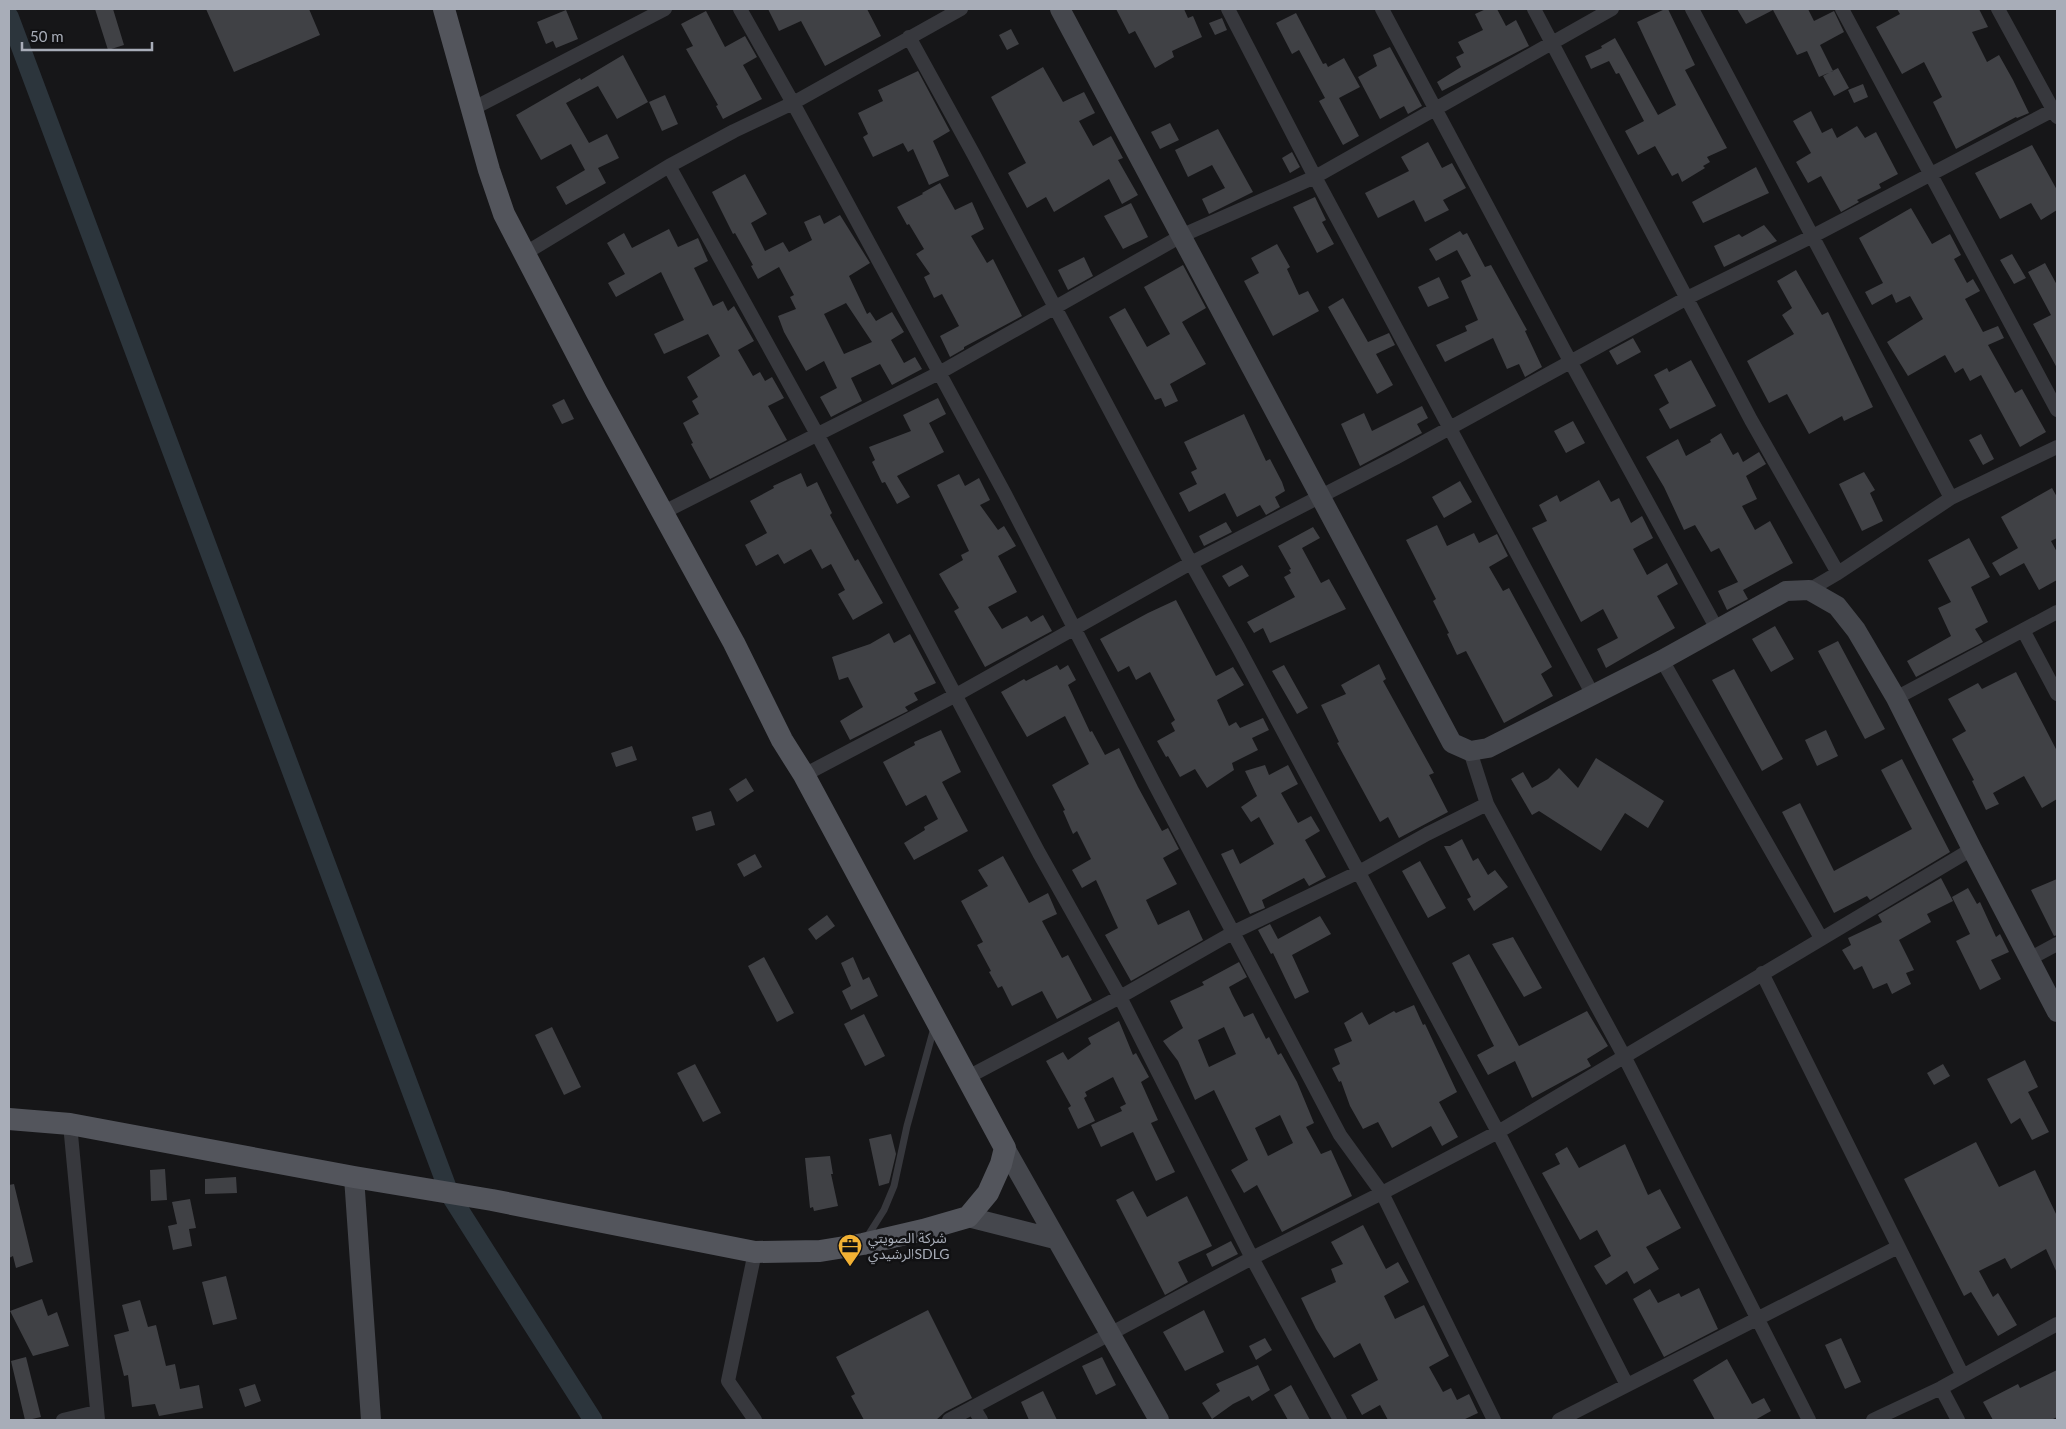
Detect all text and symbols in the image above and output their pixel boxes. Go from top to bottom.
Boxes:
scale bar [22,20,152,52]
text: 50 m [30,27,64,45]
place label: شركة الصويتي الرشيديSDLG [868,1229,950,1265]
office icon: شركة الصويتي الرشيديSDLG [837,1233,863,1267]

